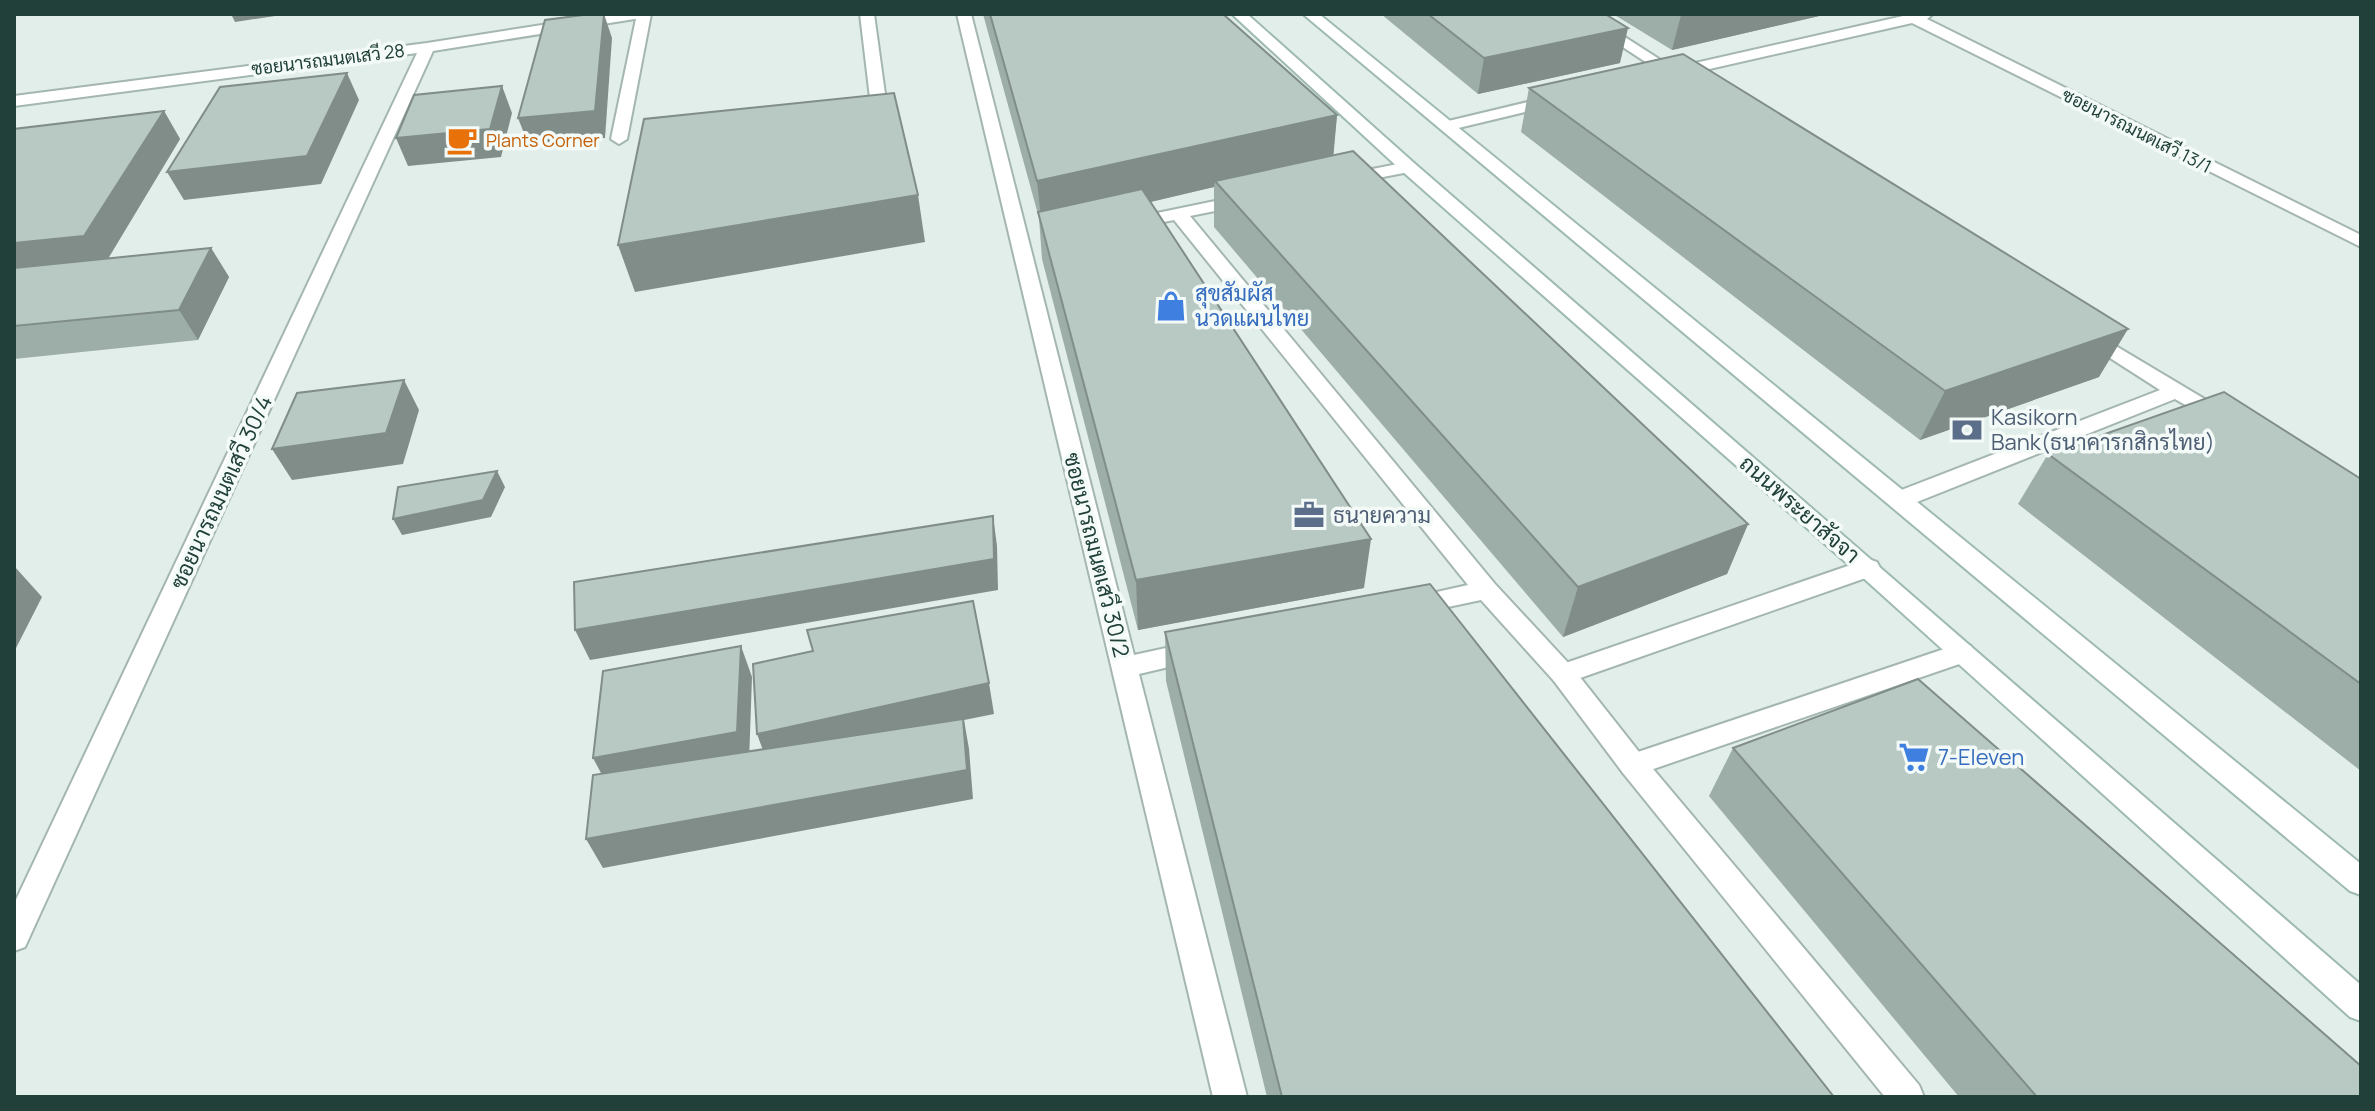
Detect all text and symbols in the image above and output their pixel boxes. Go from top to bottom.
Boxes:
street label: ซอยนารถมนตเสวี 28 [250,38,406,80]
street label: ซอยนารถมนตเสวี 13/1 [2058,82,2216,178]
cafe icon: Plants Corner [445,123,479,157]
place label: Plants Corner [486,128,600,152]
place label: สุขสัมผัส นวดแผนไทย [1195,278,1309,333]
shop icon: สุขสัมผัส นวดแผนไทย [1154,289,1188,323]
street label: ซอยนารถมนตเสวี 30/4 [163,390,279,594]
place label: Kasikorn Bank(ธนาคารกสิกรไทย) [1991,402,2215,457]
bank icon: Kasikorn Bank(ธนาคารกสิกรไทย) [1950,413,1984,447]
street label: ถนนพระยาสัจจา [1733,448,1867,570]
street label: ซอยนารถมนตเสวี 30/2 [1057,450,1137,660]
office icon: ธนายความ [1292,498,1326,532]
place label: ธนายความ [1333,500,1431,530]
supermarket icon: 7-Eleven [1897,740,1931,774]
place label: 7-Eleven [1938,742,2024,772]

